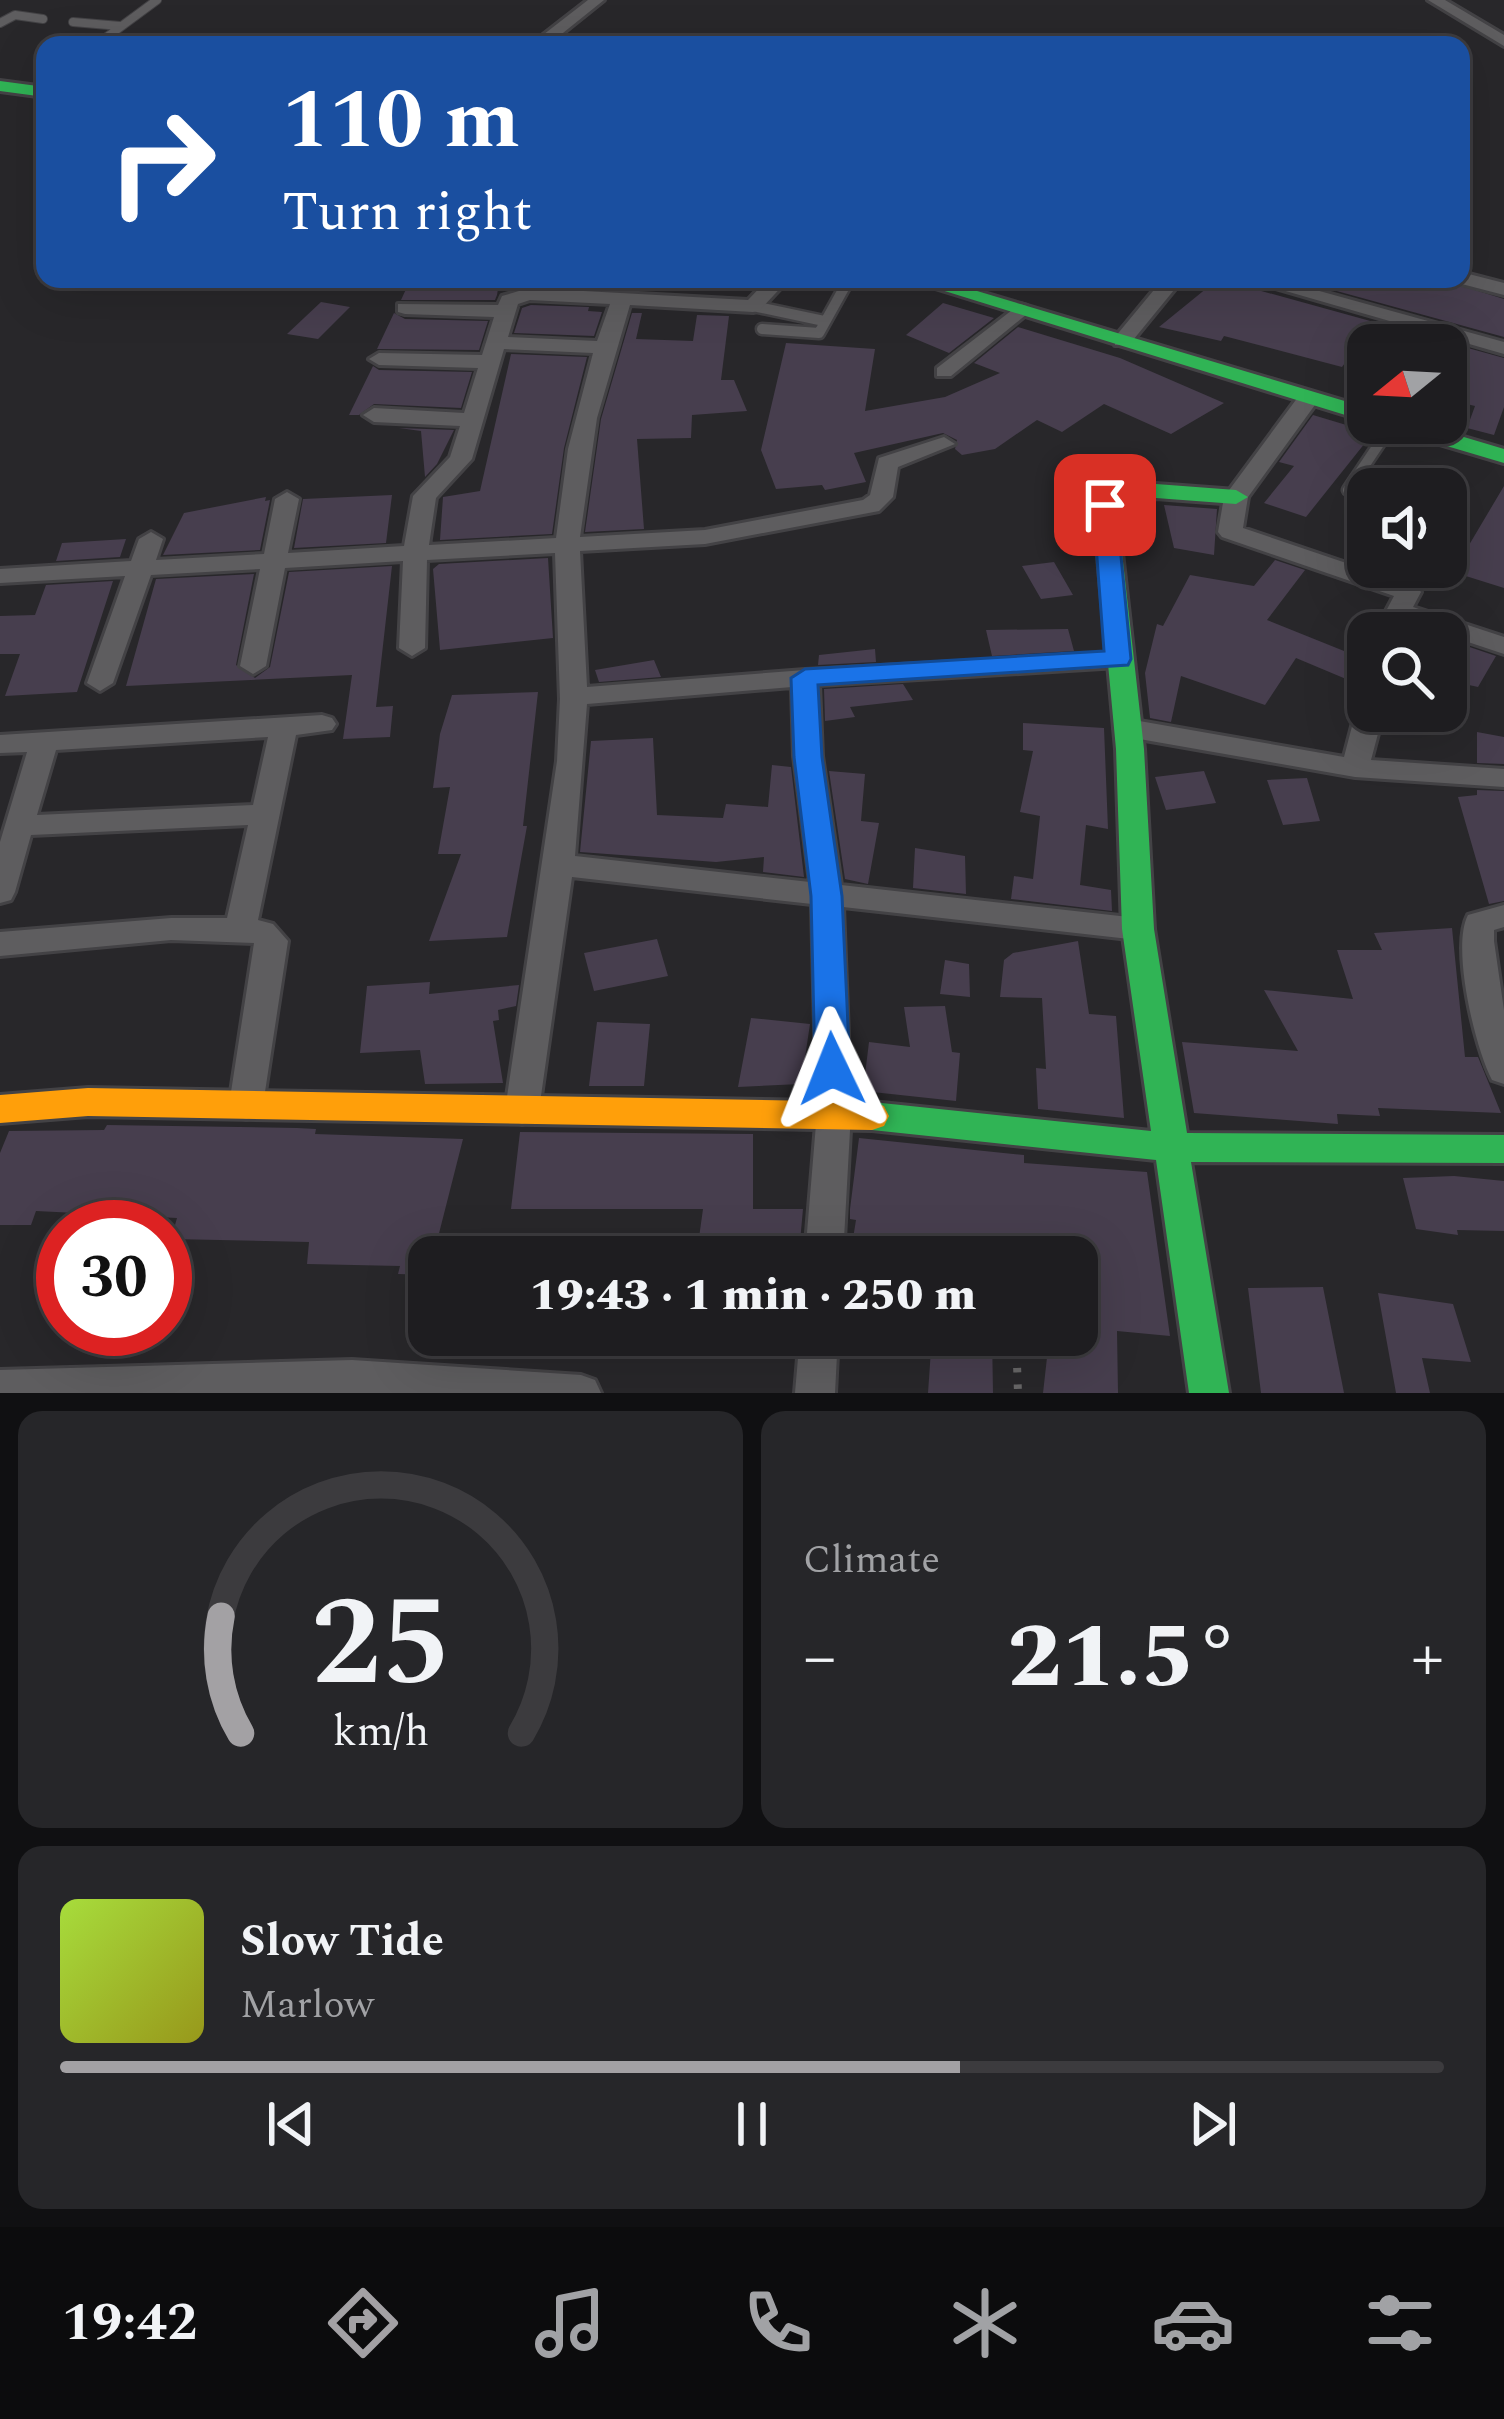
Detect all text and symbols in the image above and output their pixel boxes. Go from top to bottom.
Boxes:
text: 110 m [282,57,520,185]
icon: right [84,84,240,240]
text: Turn right [282,172,532,254]
north arrow [1347,324,1467,444]
map controls [1347,324,1467,732]
pin [1054,454,1156,556]
button: sound [1347,468,1467,588]
icon: arrive [1072,472,1138,538]
button: search [1347,612,1467,732]
position arrow [769,1006,895,1132]
speed limit sign: 30 [36,1200,192,1356]
text: 19:43 · 1 min · 250 m [530,1261,976,1330]
text: Climate [803,1531,940,1590]
text: 25 [310,1550,451,1740]
text: 21.5° [1007,1590,1240,1727]
text: − [803,1608,836,1709]
text: + [1411,1608,1444,1709]
text: km/h [332,1699,429,1764]
text: Slow Tide [240,1907,444,1976]
text: Marlow [240,1976,374,2035]
icon: previous [258,2091,324,2157]
icon: pause [719,2091,785,2157]
icon: next [1180,2091,1246,2157]
icon: directions [321,2281,405,2365]
icon: music [528,2281,612,2365]
icon: phone [736,2281,820,2365]
icon: climate [943,2281,1027,2365]
icon: car [1151,2281,1235,2365]
icon: filters [1358,2281,1442,2365]
text: 19:42 [62,2282,197,2364]

